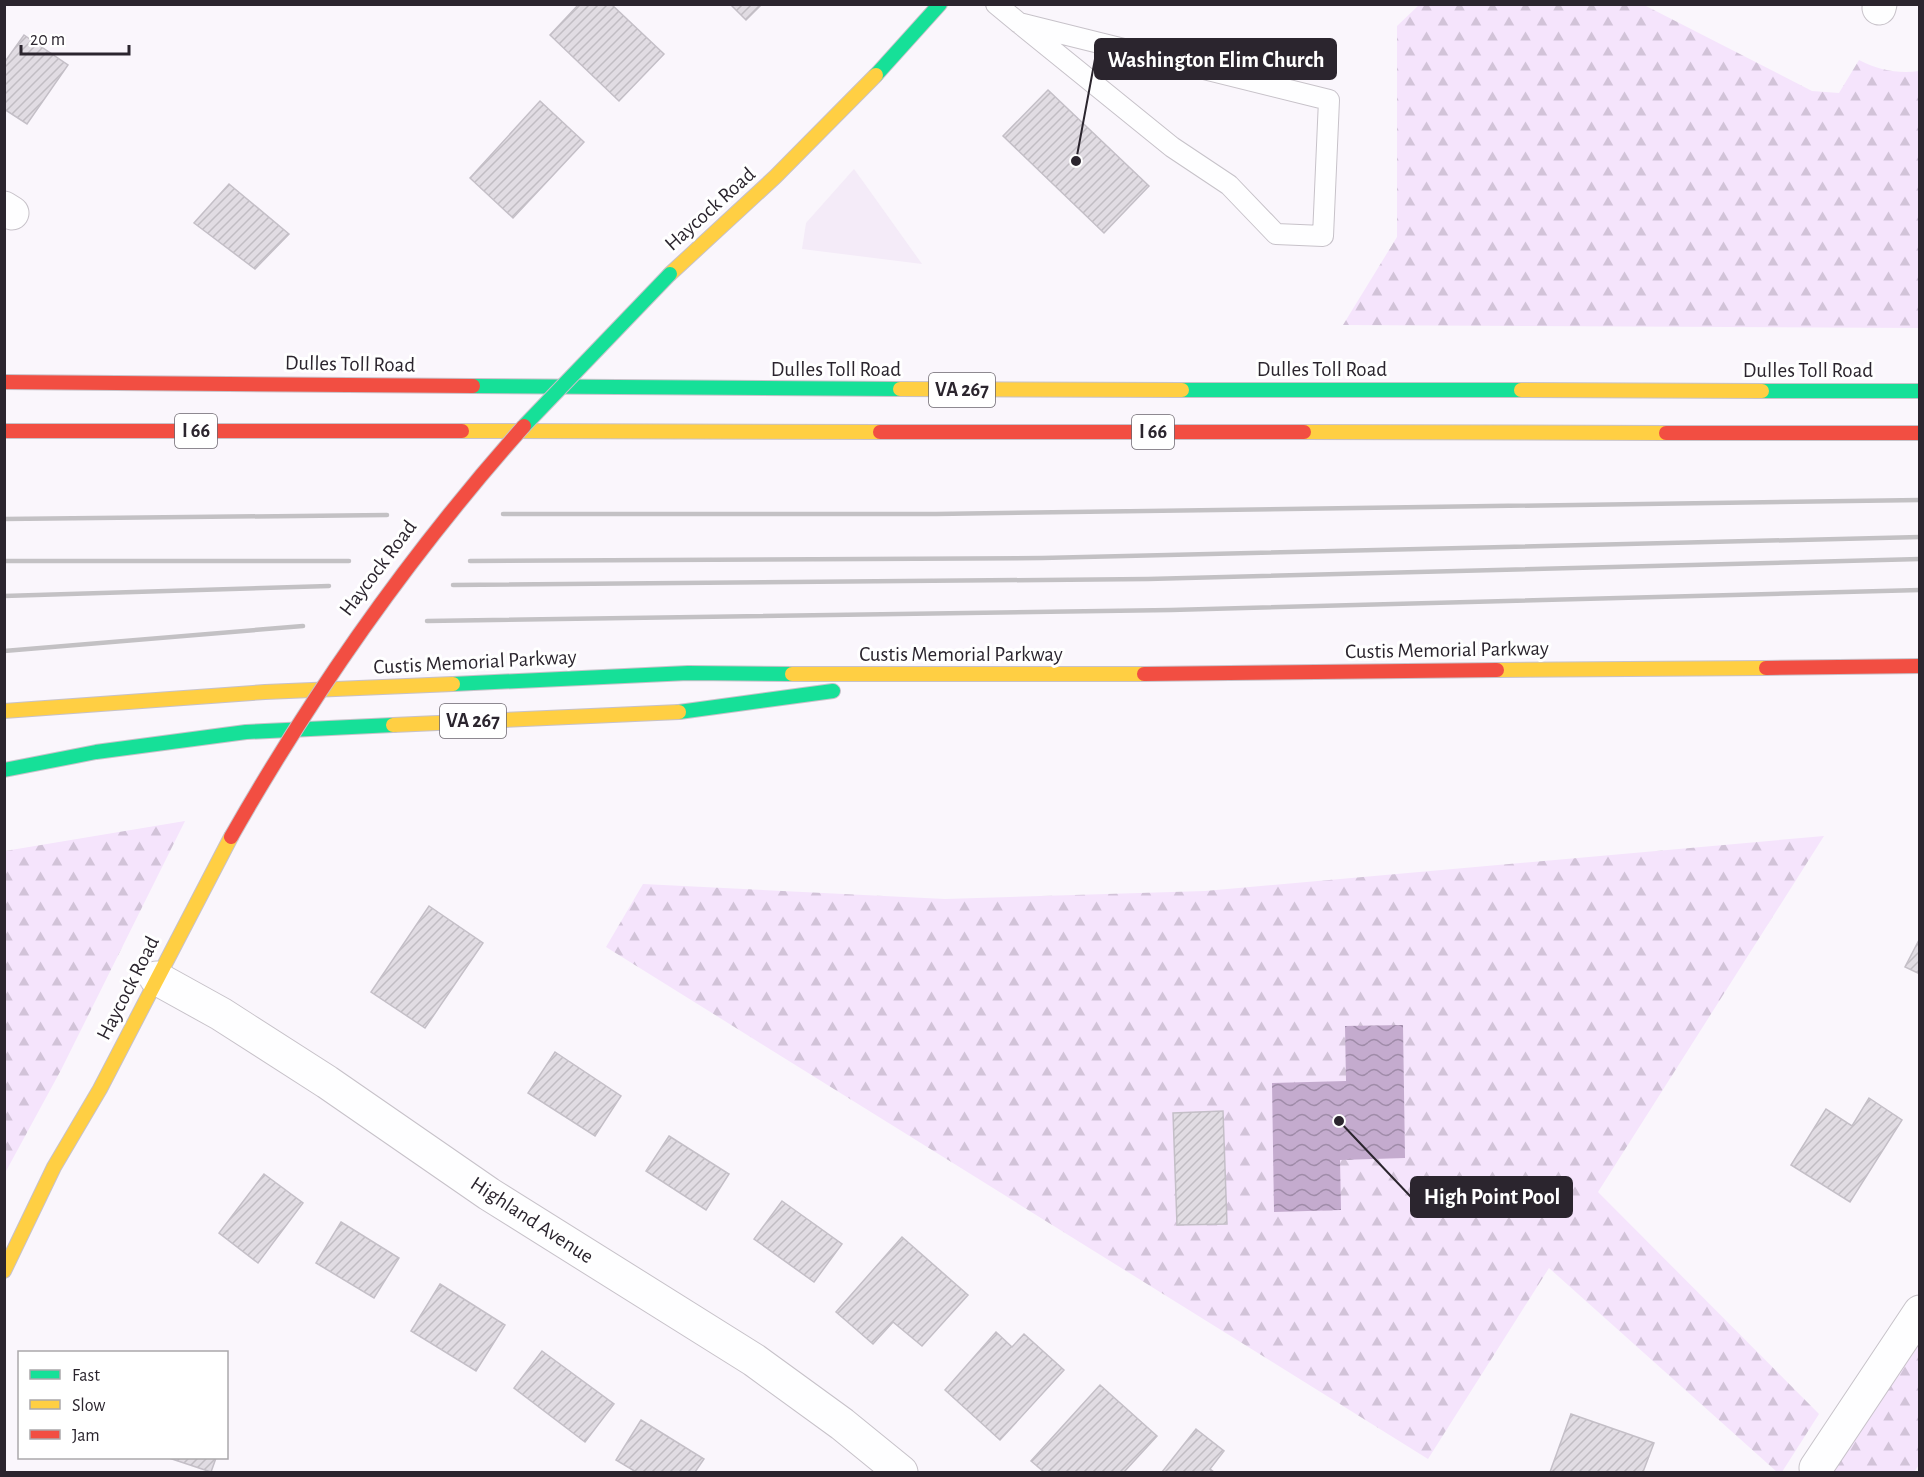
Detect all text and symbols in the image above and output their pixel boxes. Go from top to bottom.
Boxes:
scale bar [21,18,129,56]
text: 20 m [30,31,65,49]
callout: Washington Elim Church [1095,39,1336,79]
text: Washington Elim Church [1107,49,1325,71]
street label: Haycock Road [661,163,759,255]
street label: Dulles Toll Road [285,352,415,376]
street label: Dulles Toll Road [771,359,901,380]
street label: Dulles Toll Road [1257,359,1387,380]
street label: Dulles Toll Road [1743,360,1873,381]
road number: VA 267 [929,373,995,407]
road number: I 66 [175,414,217,448]
road number: I 66 [1132,415,1174,449]
street label: Haycock Road [336,516,421,620]
street label: Custis Memorial Parkway [1345,638,1549,662]
street label: Custis Memorial Parkway [859,644,1063,665]
street label: Custis Memorial Parkway [373,646,577,678]
road number: VA 267 [440,704,506,738]
street label: Haycock Road [93,933,163,1043]
street label: Highland Avenue [467,1173,597,1267]
callout: High Point Pool [1411,1177,1572,1217]
text: High Point Pool [1424,1186,1560,1208]
legend [18,1351,228,1459]
text: Fast [72,1367,100,1385]
text: Slow [72,1397,105,1415]
text: Jam [72,1427,100,1445]

